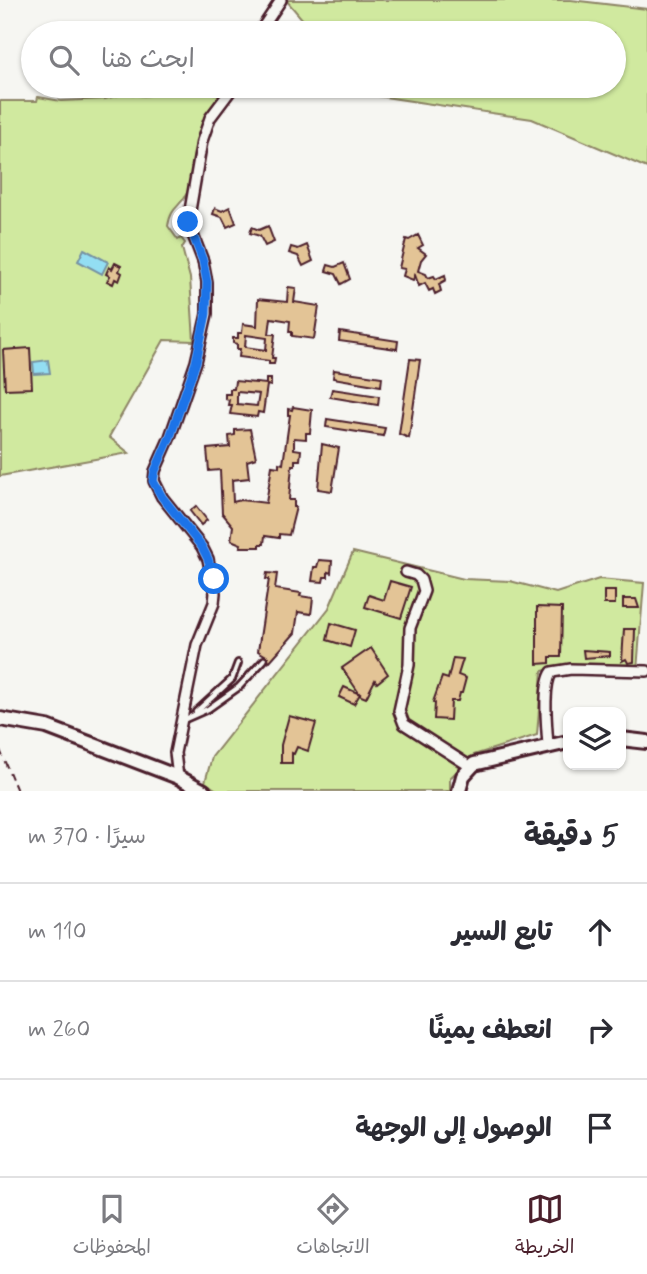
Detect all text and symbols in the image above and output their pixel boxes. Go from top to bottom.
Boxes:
search box [21,21,626,98]
icon: search [45,41,83,79]
text: ابحث هنا [101,43,195,77]
route end [172,206,203,237]
route start [198,563,229,594]
map controls [563,707,626,770]
button: layers [563,707,626,770]
text: 5 دقيقة [524,817,619,856]
text: سيرًا · 370 m [28,822,146,852]
icon: ahead [581,913,619,951]
text: تابع السير [452,916,552,950]
text: 110 m [28,917,87,947]
icon: right [581,1011,619,1049]
text: انعطف يمينًا [429,1014,552,1048]
text: 260 m [28,1015,90,1045]
icon: arrive [581,1109,619,1147]
text: الوصول إلى الوجهة [355,1112,552,1146]
tab: المحفوظات [73,1190,151,1263]
tab: الاتجاهات [296,1190,370,1263]
tab: الخريطة [515,1190,574,1263]

